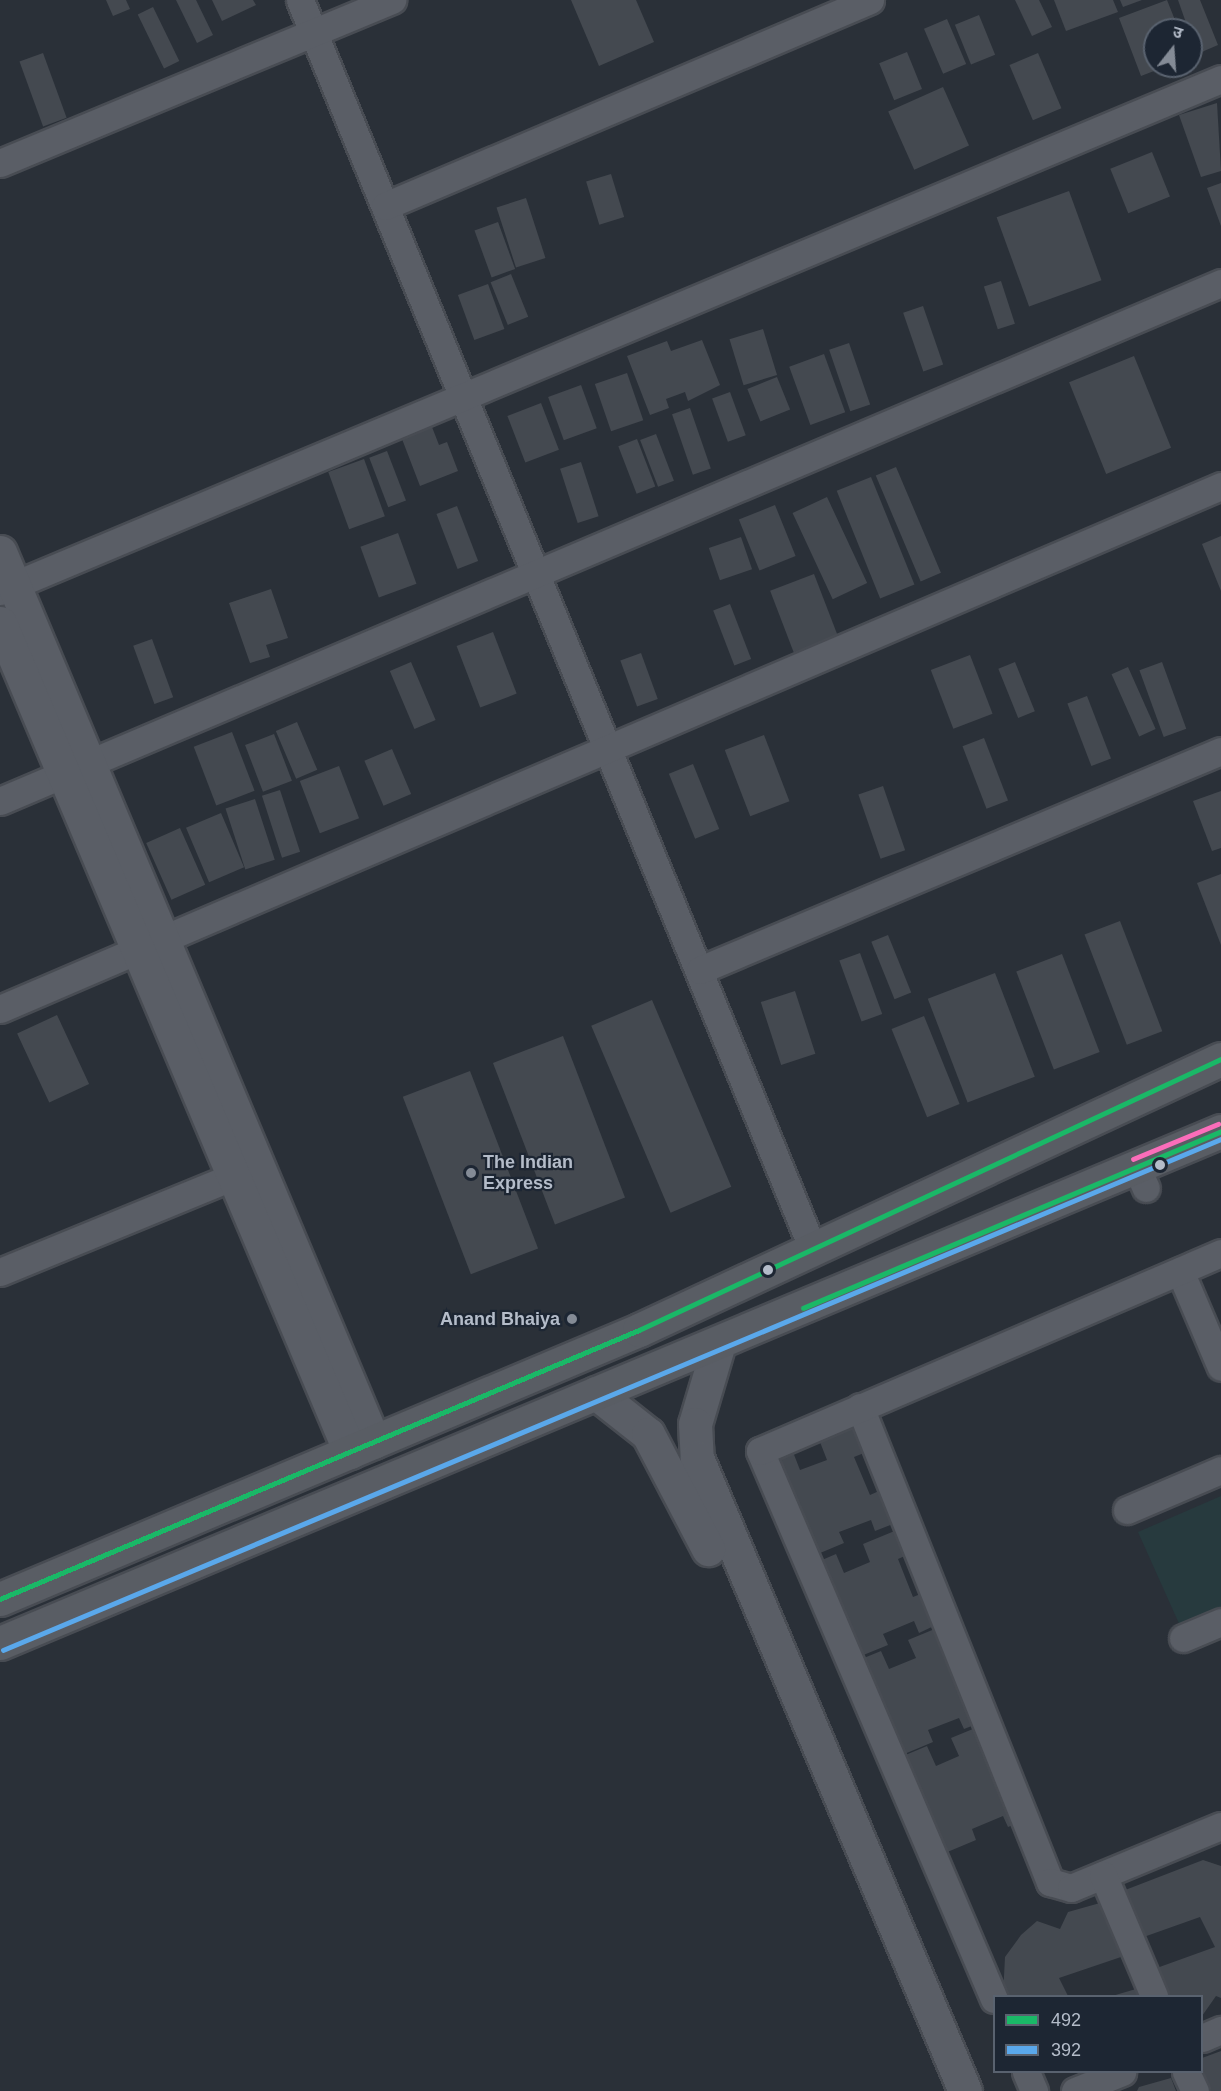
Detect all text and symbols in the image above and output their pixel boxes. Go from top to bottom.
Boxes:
north arrow [1143,18,1203,78]
text: उ [1171,23,1185,42]
place label: The Indian Express [483,1152,573,1194]
unlabelled marker [1154,1159,1166,1171]
marker: The Indian Express [464,1166,478,1180]
unlabelled marker [762,1264,774,1276]
place label: Anand Bhaiya [440,1308,560,1330]
marker: Anand Bhaiya [565,1312,579,1326]
legend [993,1995,1203,2073]
text: 492 [1051,2010,1081,2030]
text: 392 [1051,2040,1081,2060]

